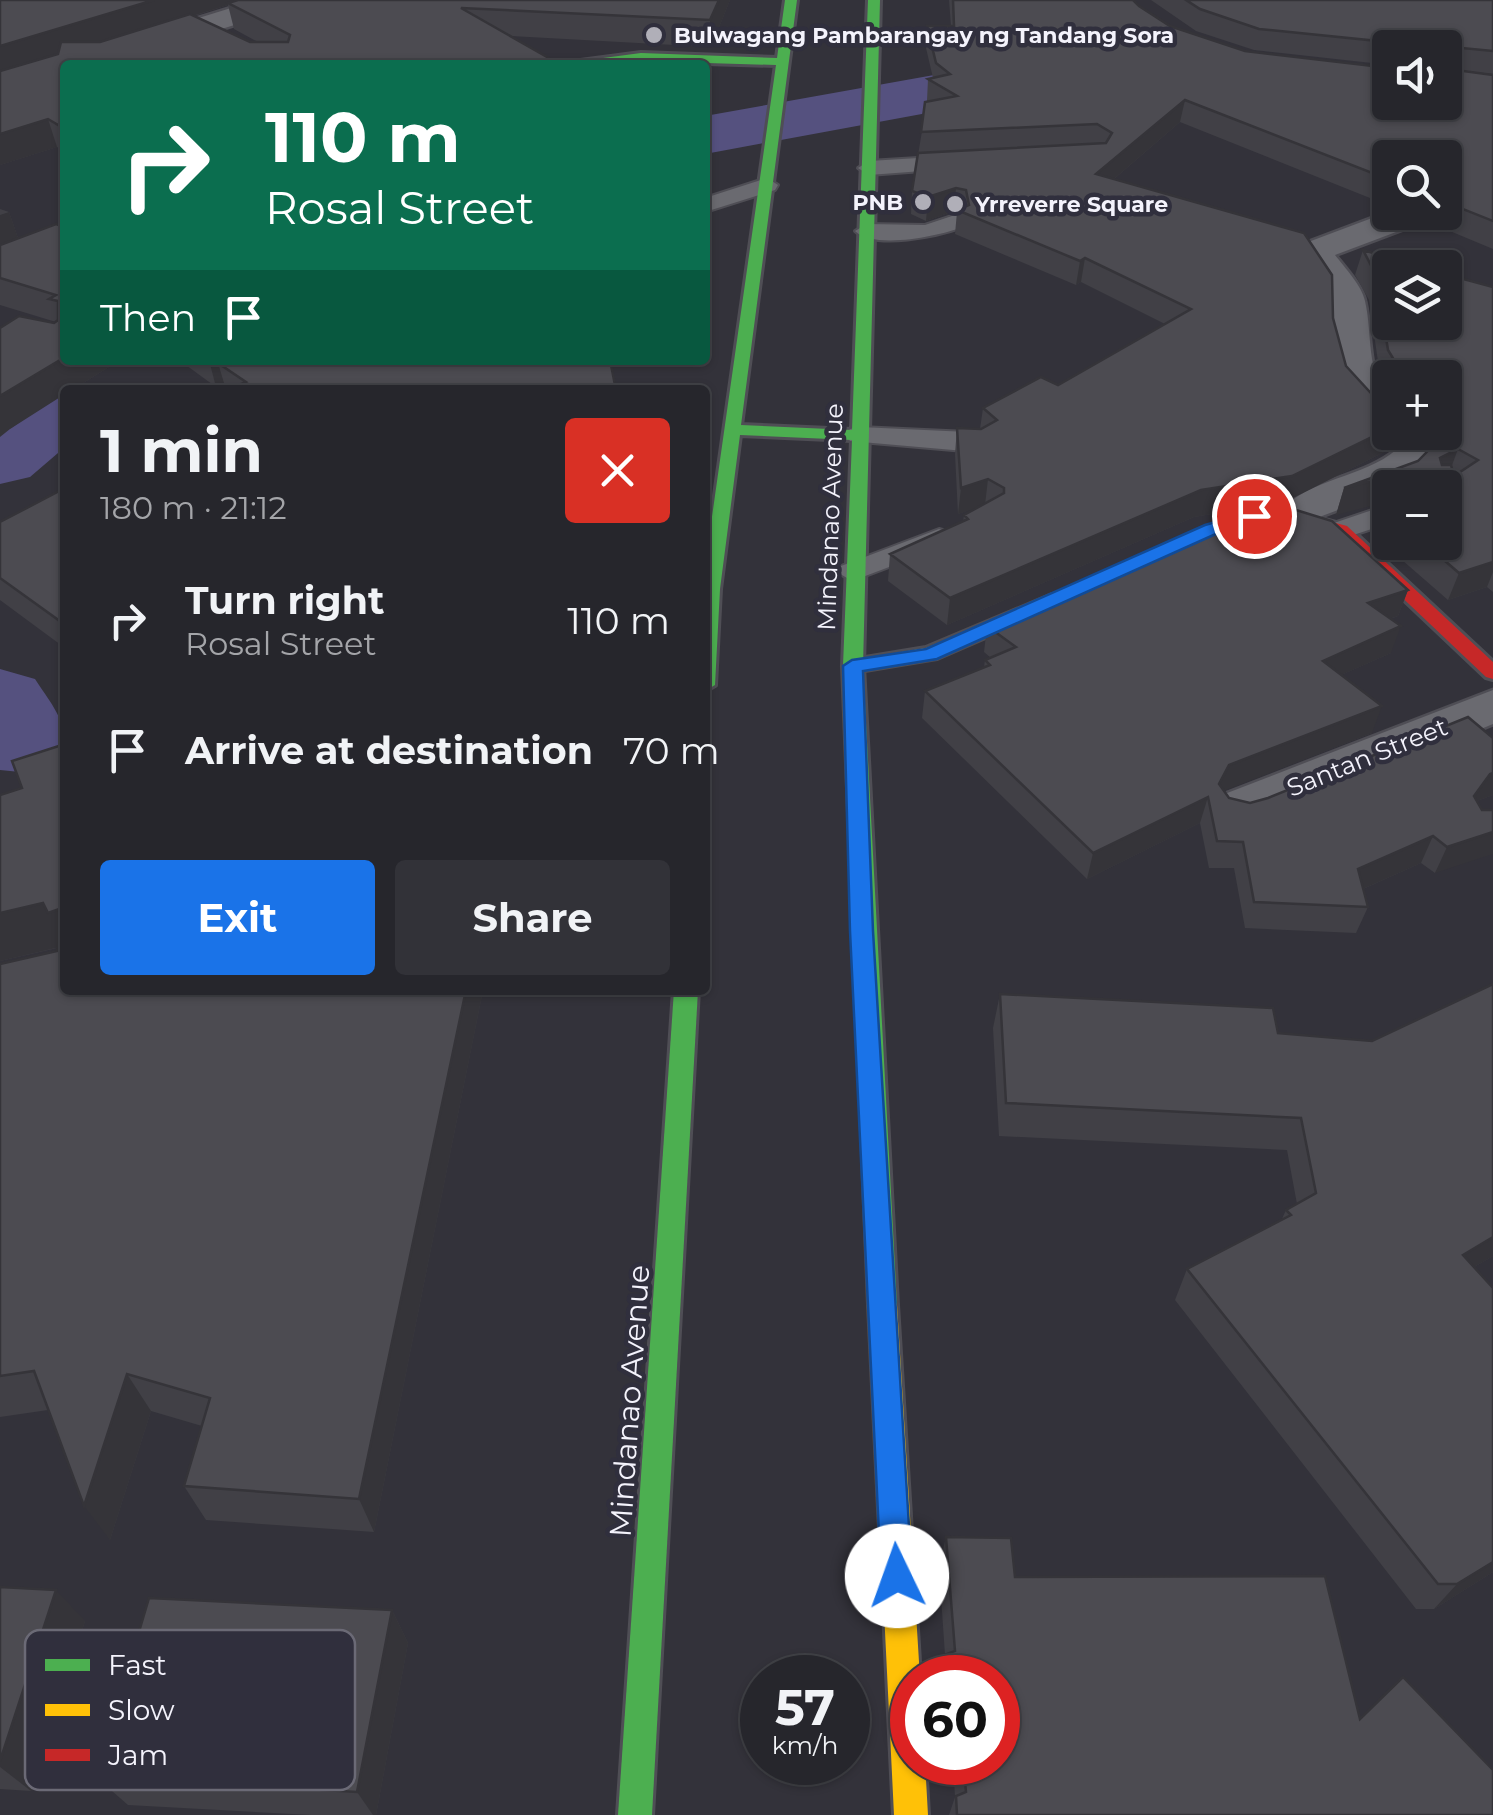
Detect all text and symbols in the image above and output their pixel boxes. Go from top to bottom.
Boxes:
place label: Bulwagang Pambarangay ng Tandang Sora [674,22,1174,49]
marker: Bulwagang Pambarangay ng Tandang Sora [643,24,665,46]
map controls [1372,30,1462,560]
button: sound [1372,30,1462,120]
text: 110 m [265,94,461,180]
icon: right [100,100,230,230]
button: search [1372,140,1462,230]
text: Rosal Street [265,180,534,235]
place label: PNB [853,189,903,216]
marker: PNB [912,191,934,213]
place label: Yrreverre Square [974,191,1168,218]
marker: Yrreverre Square [944,193,966,215]
button: layers [1372,250,1462,340]
icon: arrive [216,290,271,345]
text: Then [100,294,196,341]
button: + [1372,360,1462,450]
street label: Mindanao Avenue [811,403,849,631]
text: 1 min [100,414,263,487]
button: close [565,418,670,523]
button: − [1372,470,1462,560]
pin [1212,474,1297,559]
text: 180 m · 21:12 [100,488,287,527]
icon: arrive [1227,489,1282,544]
text: Turn right [185,577,384,624]
icon: right [100,593,155,648]
text: 110 m [567,597,670,644]
text: Rosal Street [185,624,376,663]
street label: Santan Street [1282,711,1452,803]
icon: arrive [100,723,155,778]
text: Arrive at destination [185,727,593,774]
text: 70 m [623,727,720,774]
button: Exit [100,860,375,975]
button: Share [395,860,670,975]
street label: Mindanao Avenue [602,1264,657,1538]
position arrow [845,1524,949,1628]
legend [25,1630,355,1790]
text: Fast [108,1648,167,1682]
speed limit sign: 60 [890,1655,1020,1785]
text: 57 [775,1677,835,1738]
text: Slow [108,1693,175,1727]
text: km/h [772,1730,838,1760]
text: Jam [107,1738,168,1772]

